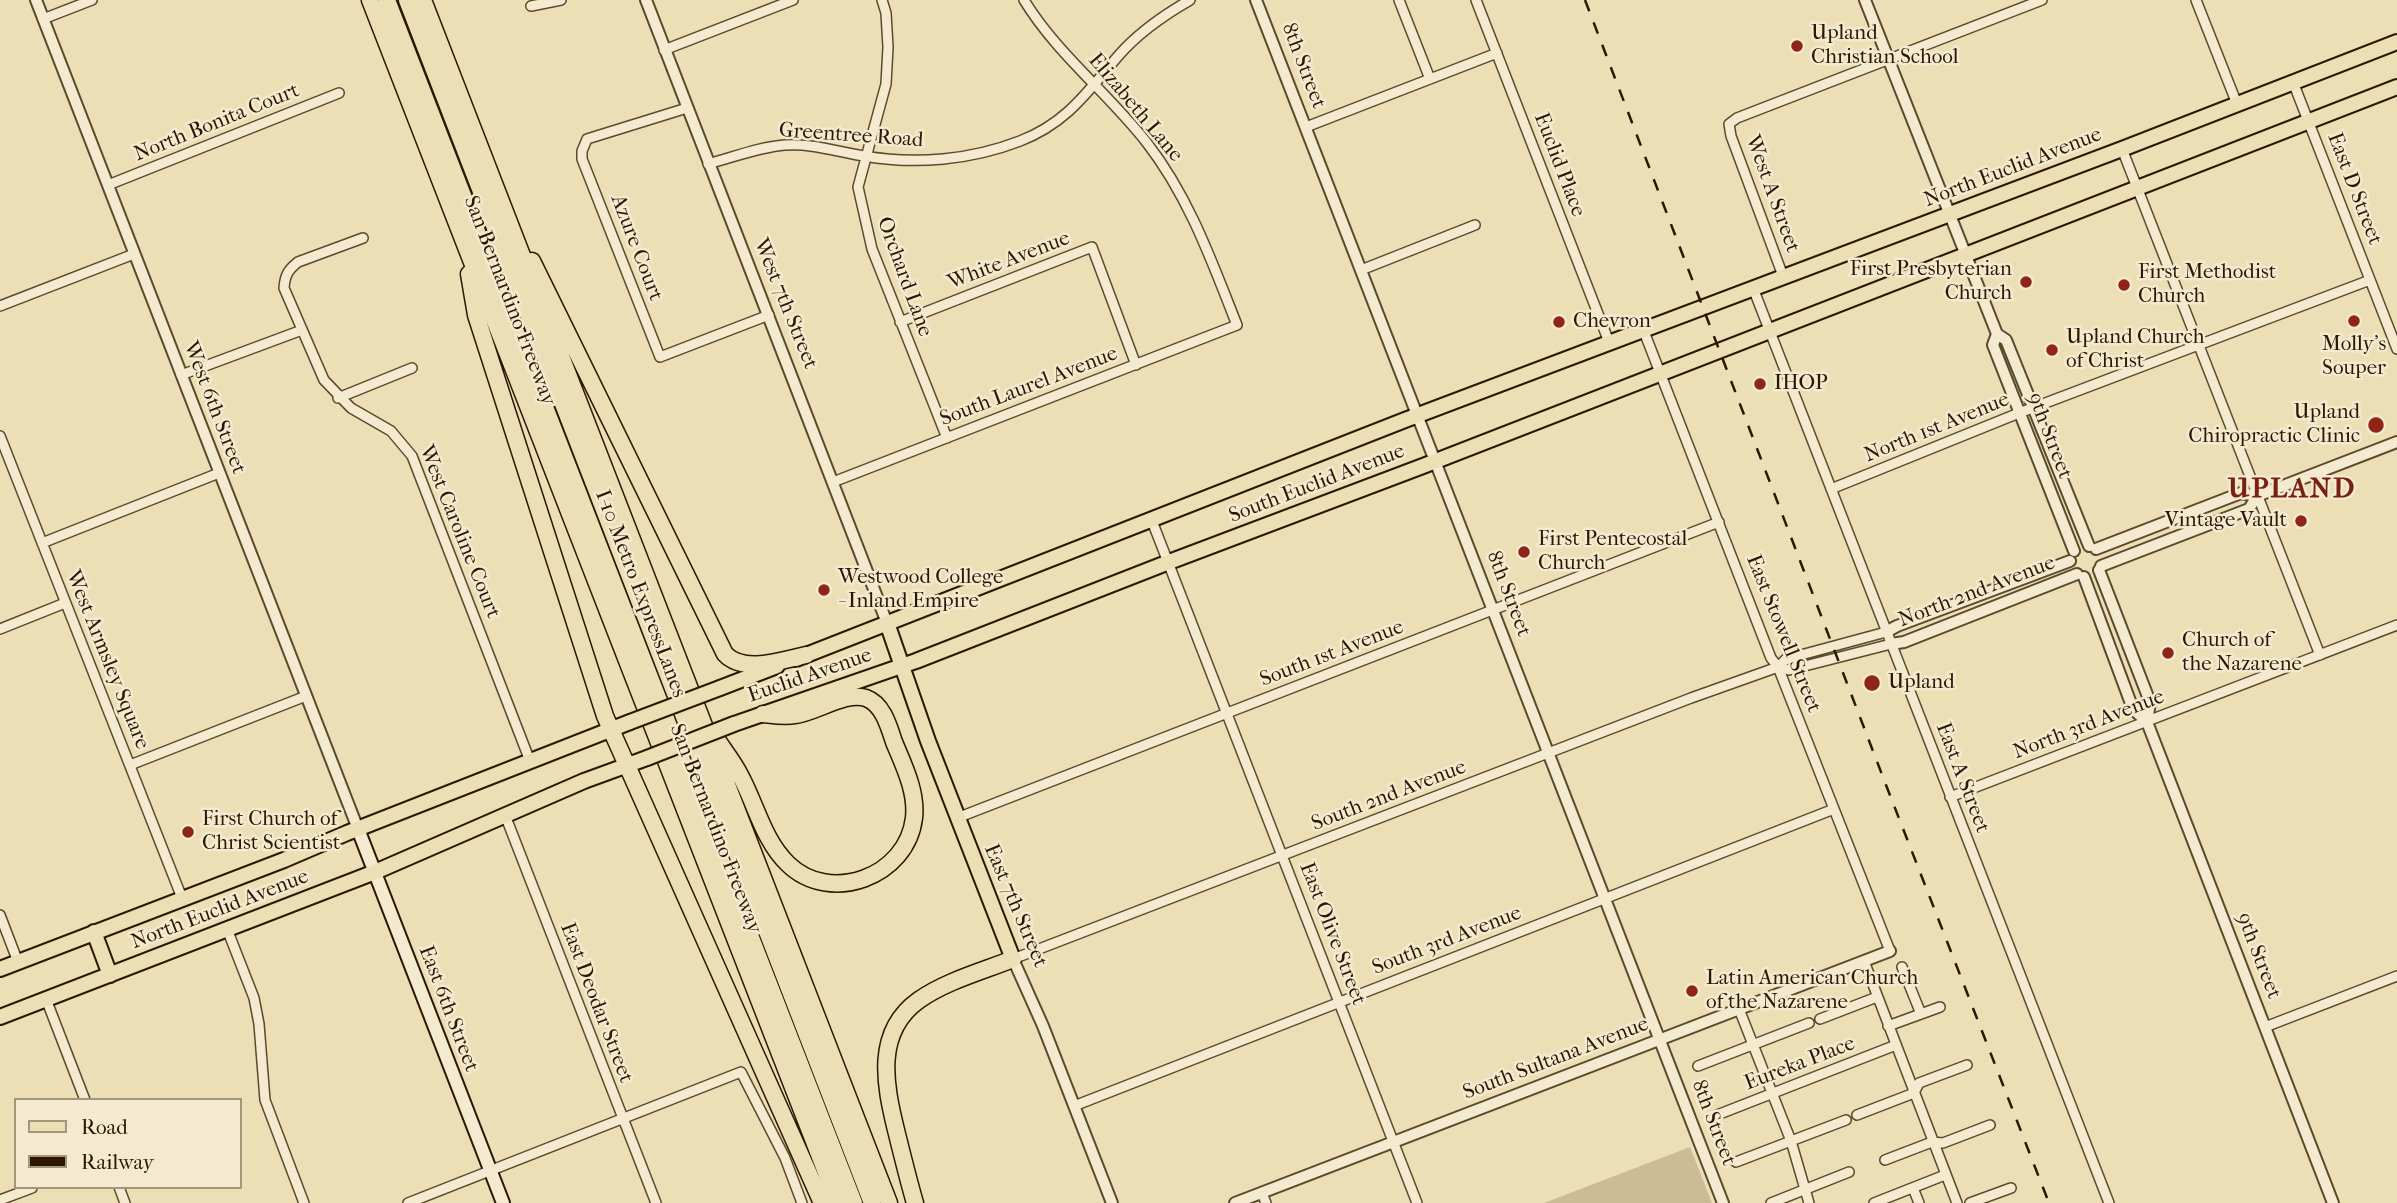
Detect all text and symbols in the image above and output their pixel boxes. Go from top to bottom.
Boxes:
street label: 8th Street [1275,20,1331,112]
place label: Upland Christian School [1811,21,1959,71]
marker: Upland Christian School [1789,38,1805,54]
street label: Elizabeth Lane [1082,49,1188,167]
street label: North Bonita Court [131,78,303,168]
street label: Euclid Place [1528,109,1590,221]
street label: Greentree Road [778,118,924,154]
street label: North Euclid Avenue [1921,123,2105,213]
street label: East D Street [2321,129,2387,249]
street label: West A Street [1739,132,1805,256]
street label: Azure Court [604,191,668,305]
street label: San Bernardino Freeway [457,193,561,409]
street label: Orchard Lane [871,214,937,340]
street label: White Avenue [944,226,1074,296]
street label: West 7th Street [747,235,823,373]
place label: First Presbyterian Church [1850,257,2012,307]
place label: First Methodist Church [2138,260,2276,310]
marker: First Presbyterian Church [2018,274,2034,290]
marker: First Methodist Church [2116,277,2132,293]
place label: Chevron [1573,309,1651,335]
marker: Molly's Souper [2346,313,2362,329]
marker: Chevron [1551,314,1567,330]
place label: Upland Church of Christ [2066,325,2204,375]
place label: Molly's Souper [2322,332,2386,382]
street label: West 6th Street [177,338,251,478]
street label: South Laurel Avenue [937,341,1121,433]
marker: Upland Church of Christ [2044,342,2060,358]
place label: IHOP [1774,371,1828,397]
marker: IHOP [1752,376,1768,392]
street label: North 1st Avenue [1861,387,2013,469]
street label: 9th Street [2021,389,2077,483]
place label: Upland Chiropractic Clinic [2188,400,2360,450]
marker: Upland Chiropractic Clinic [2366,415,2386,435]
street label: South Euclid Avenue [1226,439,1408,529]
street label: West Caroline Court [413,442,505,622]
district label: UPLAND [2228,473,2356,507]
street label: I-10 Metro ExpressLanes [589,487,691,701]
place label: Vintage Vault [2165,508,2287,534]
marker: Vintage Vault [2293,513,2309,529]
place label: First Pentecostal Church [1538,527,1687,577]
marker: First Pentecostal Church [1516,544,1532,560]
street label: 8th Street [1480,548,1536,640]
street label: East Stowell Street [1740,551,1826,717]
street label: North 2nd Avenue [1895,551,2059,633]
place label: Westwood College - Inland Empire [838,565,1003,615]
street label: West Armsley Square [60,567,154,753]
marker: Westwood College - Inland Empire [816,582,832,598]
street label: South 1st Avenue [1257,615,1407,693]
place label: Church of the Nazarene [2182,628,2302,678]
street label: Euclid Avenue [745,643,875,709]
marker: Church of the Nazarene [2160,645,2176,661]
place label: Upland [1888,670,1955,696]
marker: Upland [1862,673,1882,693]
street label: North 3rd Avenue [2010,685,2168,765]
street label: East A Street [1929,719,1995,837]
street label: San Bernardino Freeway [663,721,767,937]
street label: South 2nd Avenue [1308,755,1470,837]
place label: First Church of Christ Scientist [202,807,340,857]
marker: First Church of Christ Scientist [180,824,196,840]
street label: East 7th Street [978,840,1052,972]
street label: East Olive Street [1293,859,1371,1009]
street label: North Euclid Avenue [128,865,312,955]
street label: South 3rd Avenue [1369,901,1525,981]
street label: 9th Street [2230,909,2286,1003]
street label: East Deodar Street [554,919,638,1087]
street label: East 6th Street [412,942,484,1076]
place label: Latin American Church of the Nazarene [1706,966,1918,1016]
marker: Latin American Church of the Nazarene [1684,983,1700,999]
street label: South Sultana Avenue [1460,1012,1652,1106]
street label: Eureka Place [1741,1031,1859,1097]
street label: 8th Street [1685,1077,1741,1169]
legend [14,1098,242,1189]
text: Road [81,1115,128,1139]
text: Railway [81,1150,154,1174]

